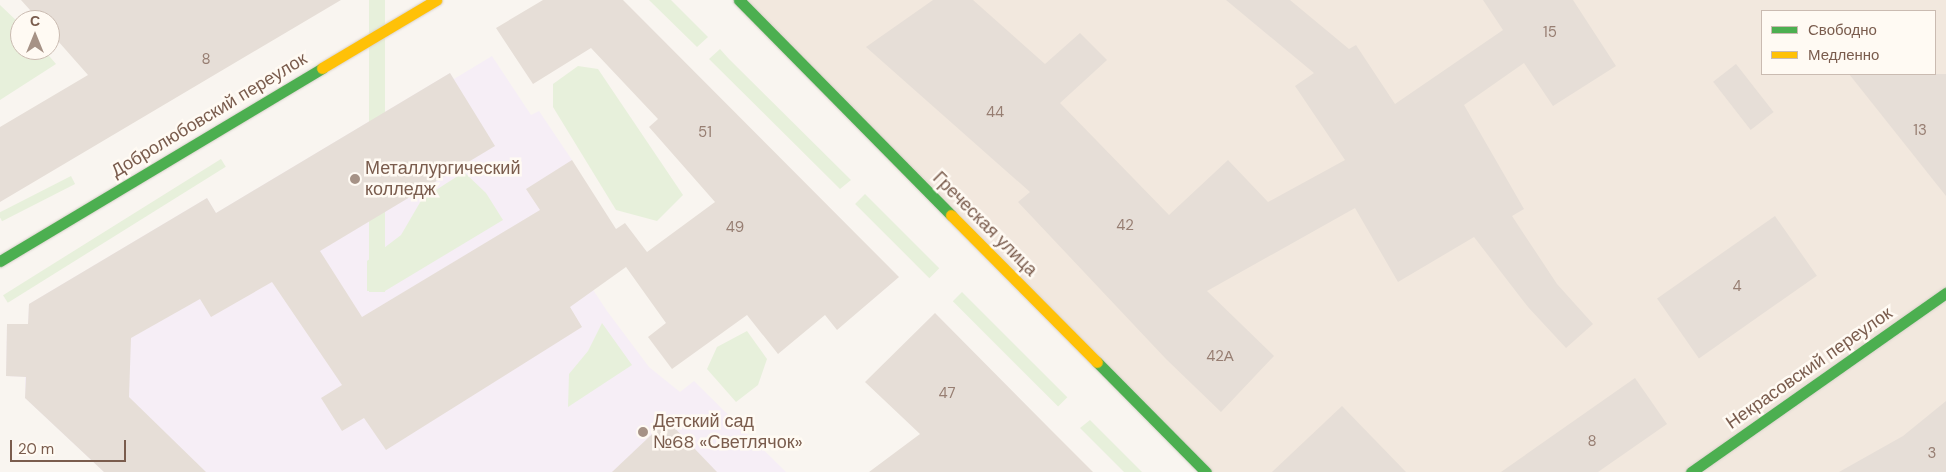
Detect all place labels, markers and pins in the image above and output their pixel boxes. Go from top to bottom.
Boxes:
place label: Металлургический колледж [365,158,520,200]
marker: Металлургический колледж [349,173,361,185]
place label: Детский сад №68 «Светлячок» [653,411,803,454]
marker: Детский сад №68 «Светлячок» [637,426,649,438]

